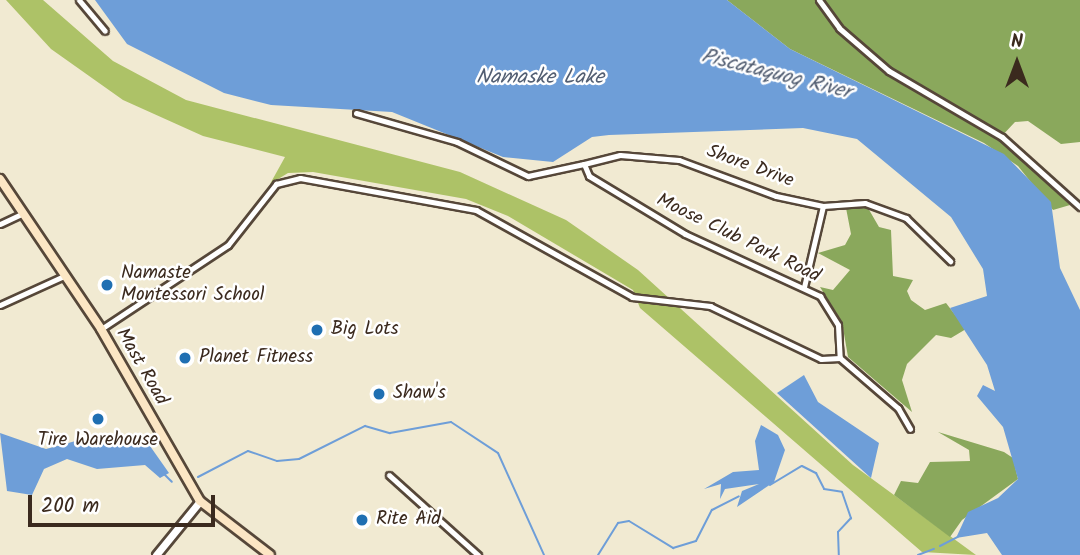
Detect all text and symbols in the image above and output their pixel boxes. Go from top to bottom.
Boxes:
text: N [1011,27,1023,57]
north arrow [982,28,1052,98]
water label: Piscataquog River [699,44,853,106]
water label: Namaske Lake [476,65,604,91]
street label: Shore Drive [703,141,797,193]
street label: Moose Club Park Road [652,189,824,289]
place label: Namaste Montessori School [121,263,264,307]
marker: Namaste Montessori School [99,277,115,293]
place label: Big Lots [331,319,399,341]
marker: Big Lots [309,322,325,338]
street label: Mast Road [110,324,172,410]
place label: Planet Fitness [199,347,313,369]
marker: Planet Fitness [177,350,193,366]
place label: Shaw's [393,383,446,405]
marker: Shaw's [371,386,387,402]
marker: Tire Warehouse [90,411,106,427]
place label: Tire Warehouse [38,430,158,452]
scale bar [32,482,219,526]
text: 200 m [41,490,99,523]
place label: Rite Aid [376,509,441,531]
marker: Rite Aid [354,512,370,528]

